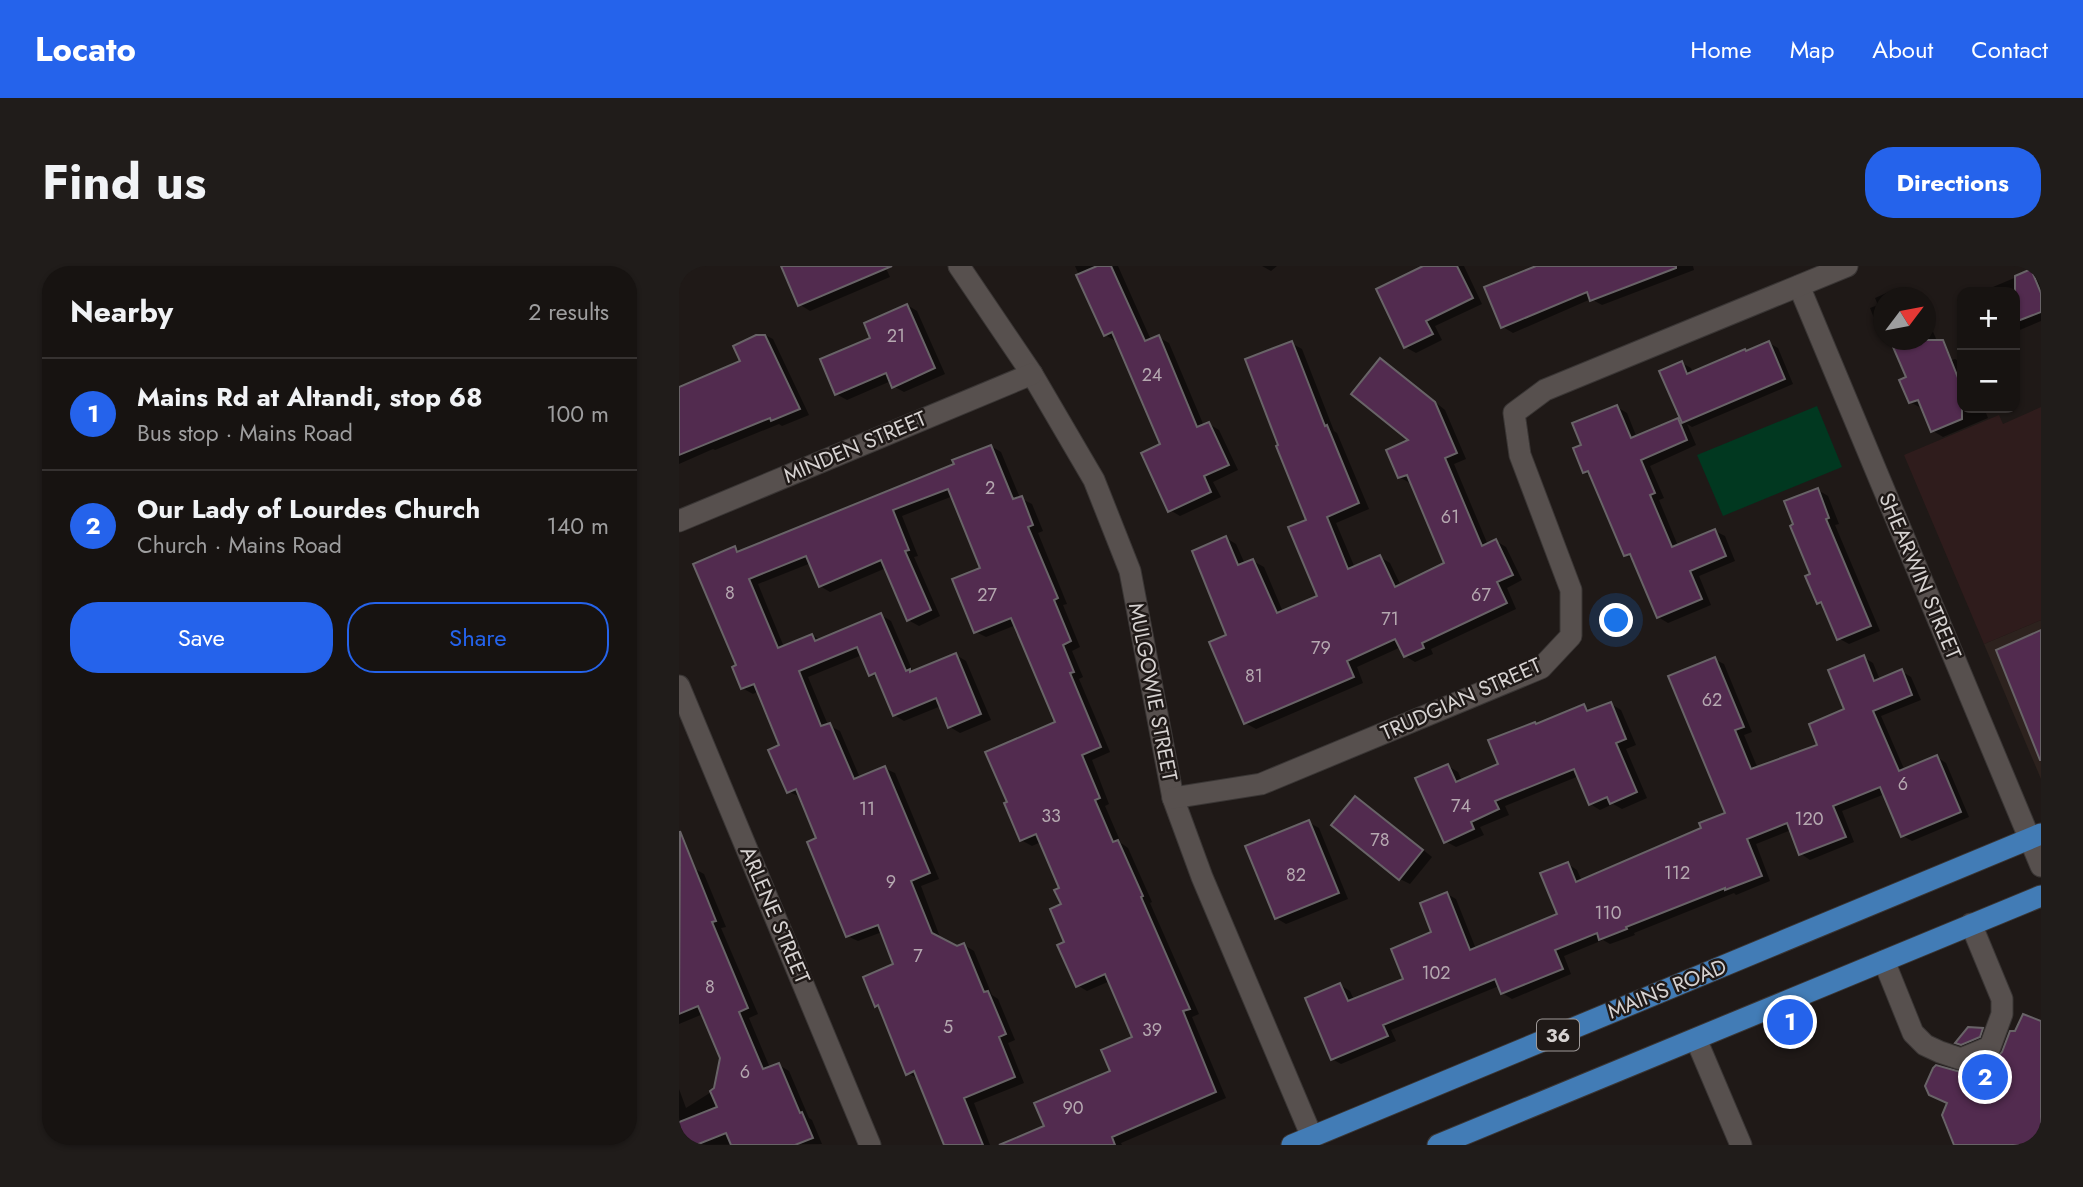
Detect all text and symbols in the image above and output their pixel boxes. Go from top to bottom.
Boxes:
text: Locato [35,26,136,73]
text: Home [1690,32,1752,67]
text: Map [1790,32,1834,67]
text: About [1872,32,1933,67]
text: Contact [1971,32,2048,67]
text: Find us [42,147,206,217]
button: Directions [1865,147,2041,218]
north arrow [1873,287,1936,350]
map controls [1957,287,2020,413]
button: + [1957,287,2020,350]
text: Nearby [70,290,173,333]
text: 2 results [528,295,609,329]
house number: 21 [887,323,905,349]
button: − [1957,350,2020,413]
house number: 24 [1142,362,1162,388]
text: Mains Rd at Altandi, stop 68 [137,378,483,416]
text: 1 [87,397,99,431]
text: 100 m [546,397,609,431]
street label: MINDEN STREET [779,403,931,491]
text: Bus stop · Mains Road [137,416,353,450]
house number: 2 [985,475,995,501]
street label: SHEARWIN STREET [1871,488,1969,664]
text: Our Lady of Lourdes Church [137,490,480,528]
house number: 61 [1441,504,1459,530]
text: 2 [85,509,101,543]
text: 140 m [547,509,609,543]
text: Church · Mains Road [137,528,342,562]
house number: 8 [725,580,735,606]
house number: 27 [977,582,997,608]
house number: 67 [1471,582,1491,608]
street label: MULGOWIE STREET [1121,600,1185,784]
button: Save [70,602,333,673]
button: Share [347,602,609,673]
your location [1599,603,1633,637]
house number: 71 [1381,606,1399,632]
house number: 79 [1311,635,1331,661]
street label: TRUDGIAN STREET [1376,650,1546,748]
house number: 81 [1245,663,1263,689]
house number: 62 [1702,687,1722,713]
house number: 6 [1898,771,1908,797]
house number: 74 [1451,793,1471,819]
house number: 11 [859,796,875,822]
house number: 33 [1041,803,1061,829]
house number: 120 [1794,806,1824,832]
house number: 78 [1370,827,1390,853]
street label: ARLENE STREET [733,842,818,989]
house number: 112 [1664,860,1690,886]
house number: 82 [1286,862,1306,888]
house number: 9 [886,869,896,895]
house number: 110 [1595,900,1622,926]
house number: 7 [913,943,923,969]
street label: MAINS ROAD [1603,951,1731,1027]
house number: 102 [1421,960,1451,986]
house number: 8 [705,974,715,1000]
pin: 1 [1767,996,1813,1048]
house number: 5 [943,1014,953,1040]
house number: 39 [1142,1017,1162,1043]
road number: 36 [1537,1020,1579,1050]
pin: 2 [1962,1051,2008,1103]
house number: 6 [740,1059,750,1085]
house number: 90 [1062,1095,1084,1121]

